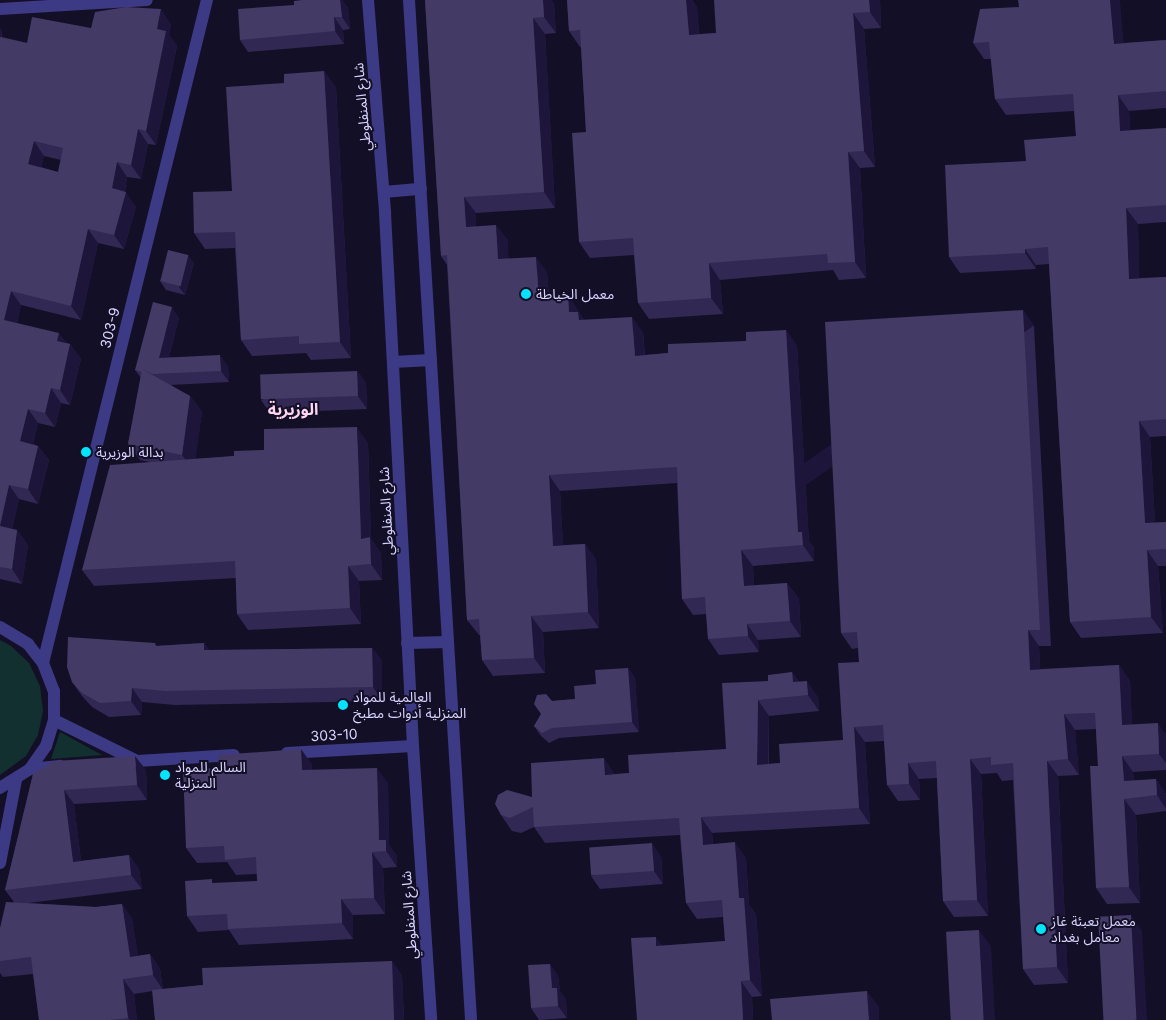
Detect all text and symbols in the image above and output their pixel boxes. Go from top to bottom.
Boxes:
street label: شارع المنفلوطي [350,62,374,152]
place label: معمل الخياطة [536,286,614,302]
marker: معمل الخياطة [520,288,532,300]
street label: 303-9 [97,306,123,350]
district label: الوزيرية [268,399,318,419]
place label: بدالة الوزيرية [96,444,164,460]
marker: بدالة الوزيرية [80,446,92,458]
street label: شارع المنفلوطي [375,466,397,556]
place label: العالمية للمواد المنزلية أدوات مطبخ [353,689,466,722]
marker: العالمية للمواد المنزلية أدوات مطبخ [337,699,349,711]
street label: 303-10 [310,725,358,745]
place label: السالم للمواد المنزلية [175,759,246,792]
marker: السالم للمواد المنزلية [159,769,171,781]
street label: شارع المنفلوطي [398,870,420,960]
place label: معمل تعبئة غاز معامل بغداد [1051,913,1136,946]
marker: معمل تعبئة غاز معامل بغداد [1035,923,1047,935]

